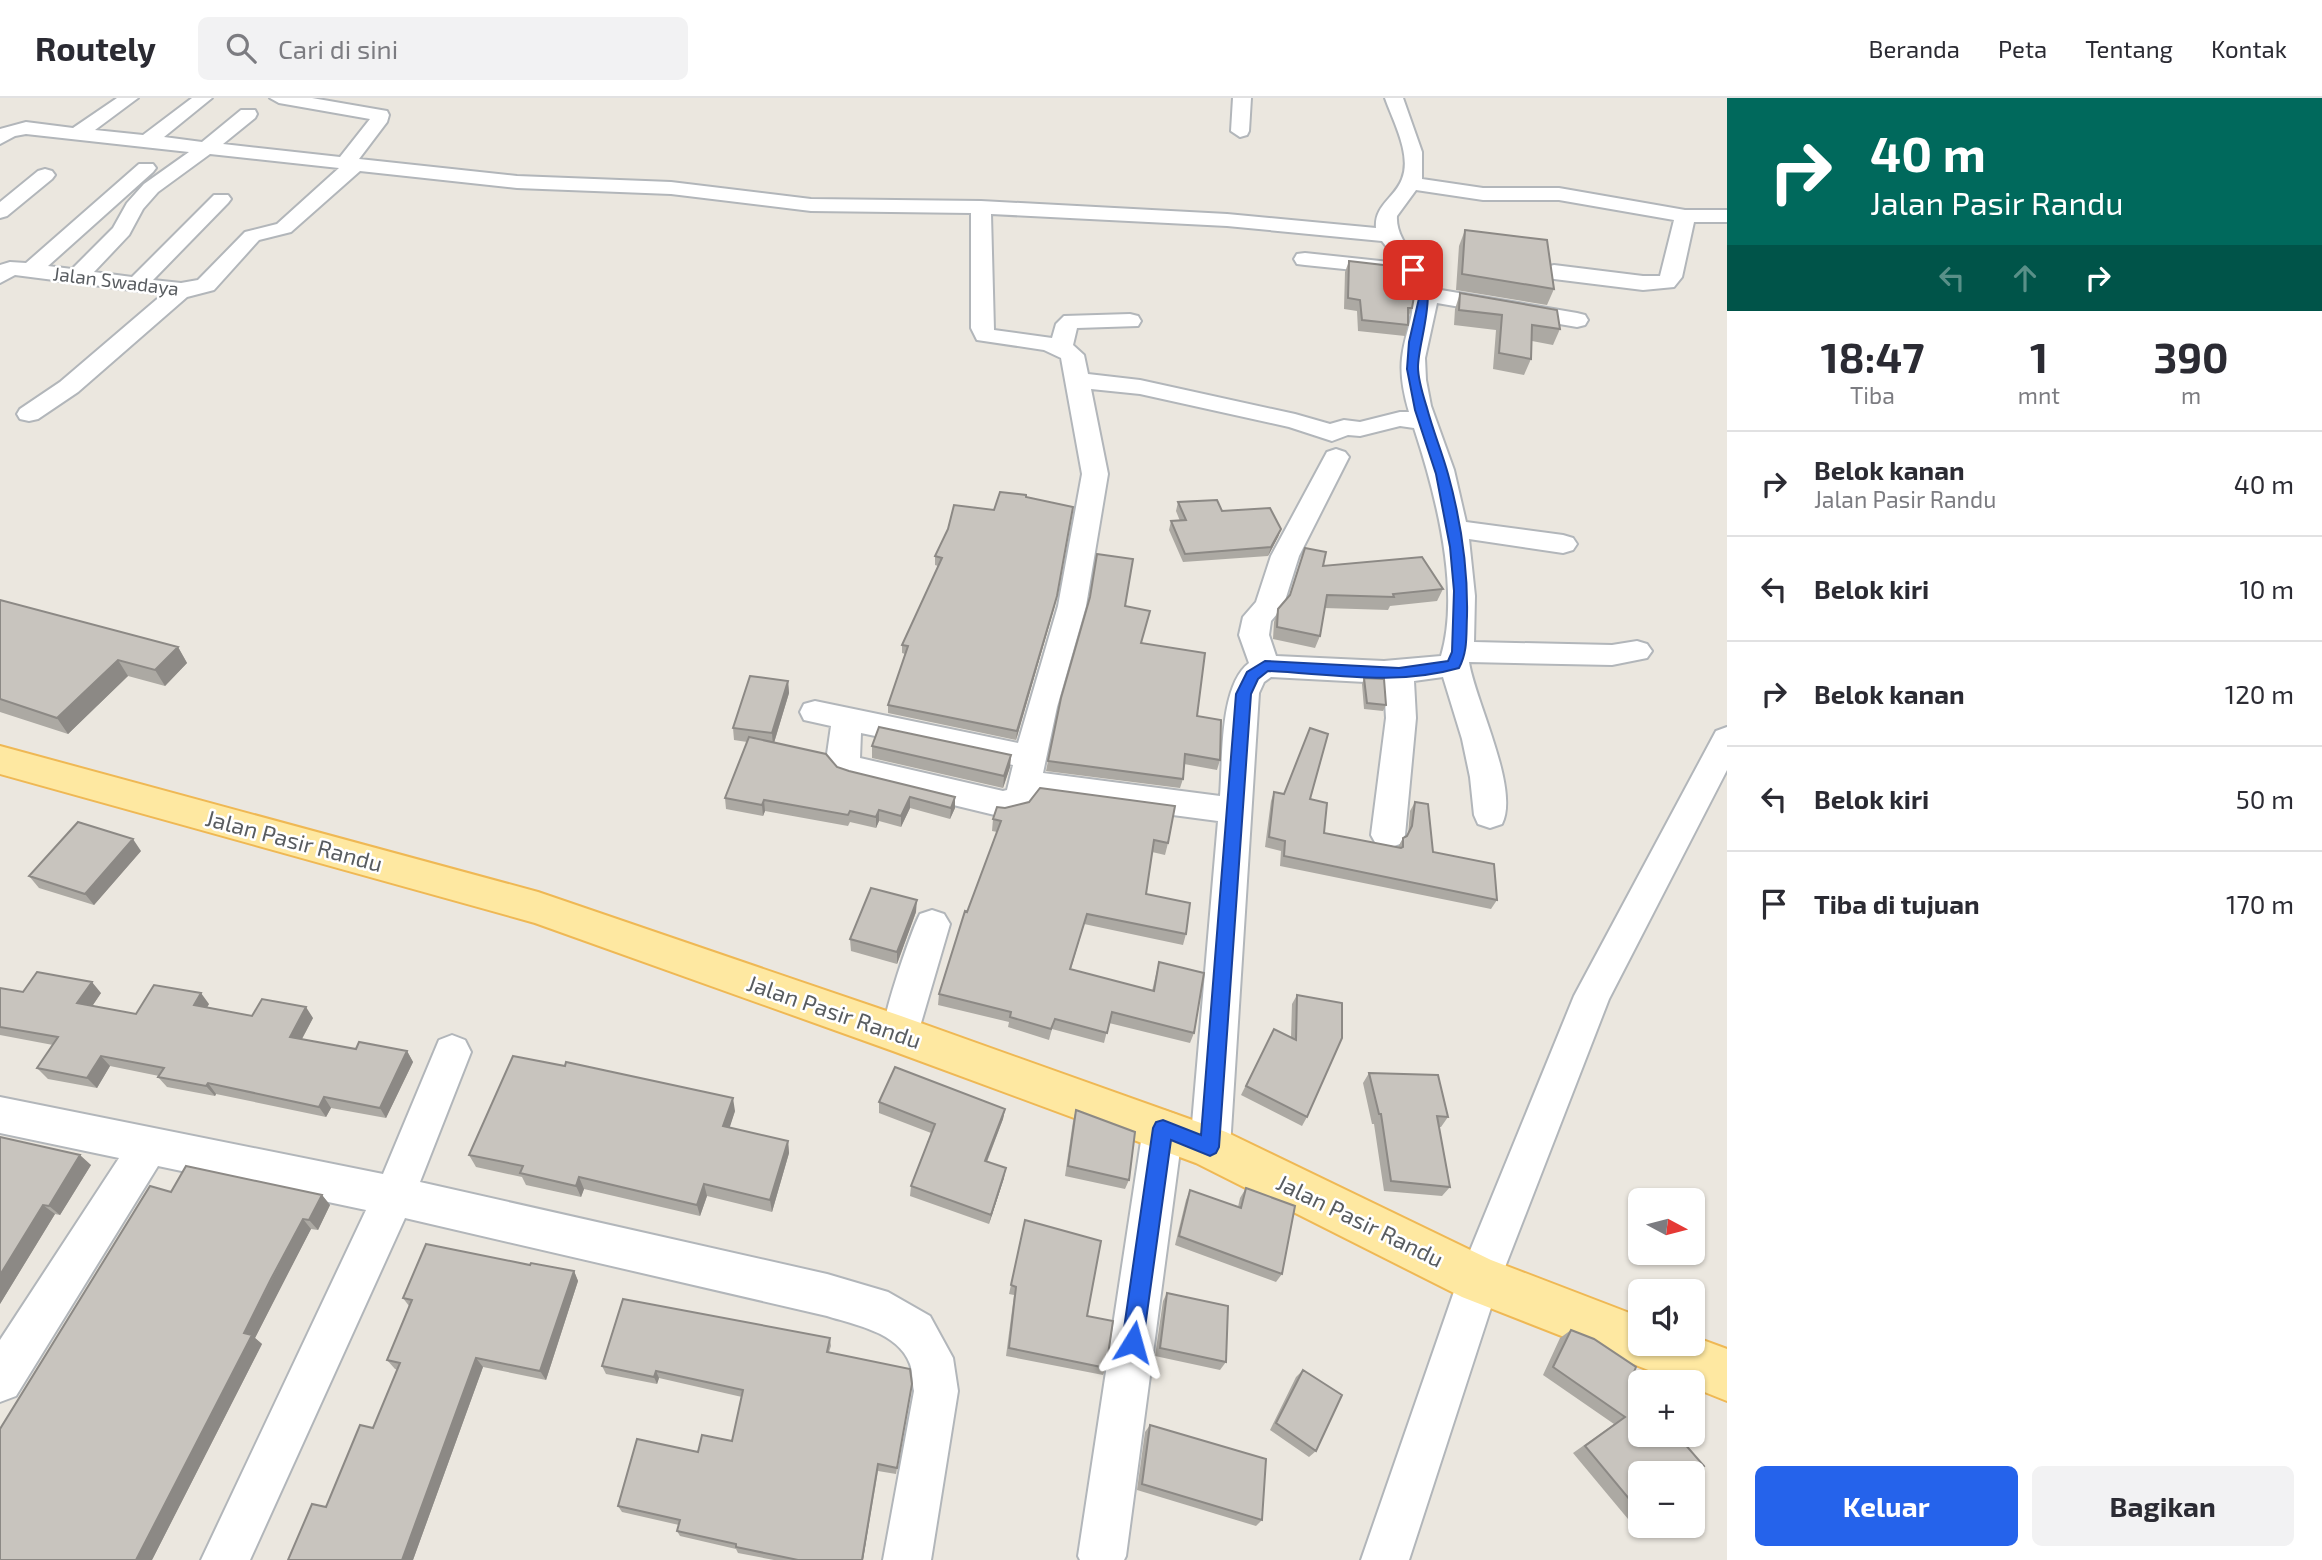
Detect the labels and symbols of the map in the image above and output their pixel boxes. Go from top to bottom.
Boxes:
pin [1383,240,1443,300]
street label: Jalan Swadaya [52,261,180,300]
street label: Jalan Pasir Randu [203,803,386,877]
street label: Jalan Pasir Randu [744,968,925,1054]
street label: Jalan Pasir Randu [1272,1168,1448,1273]
north arrow [1628,1188,1704,1265]
position arrow [1096,1305,1170,1379]

